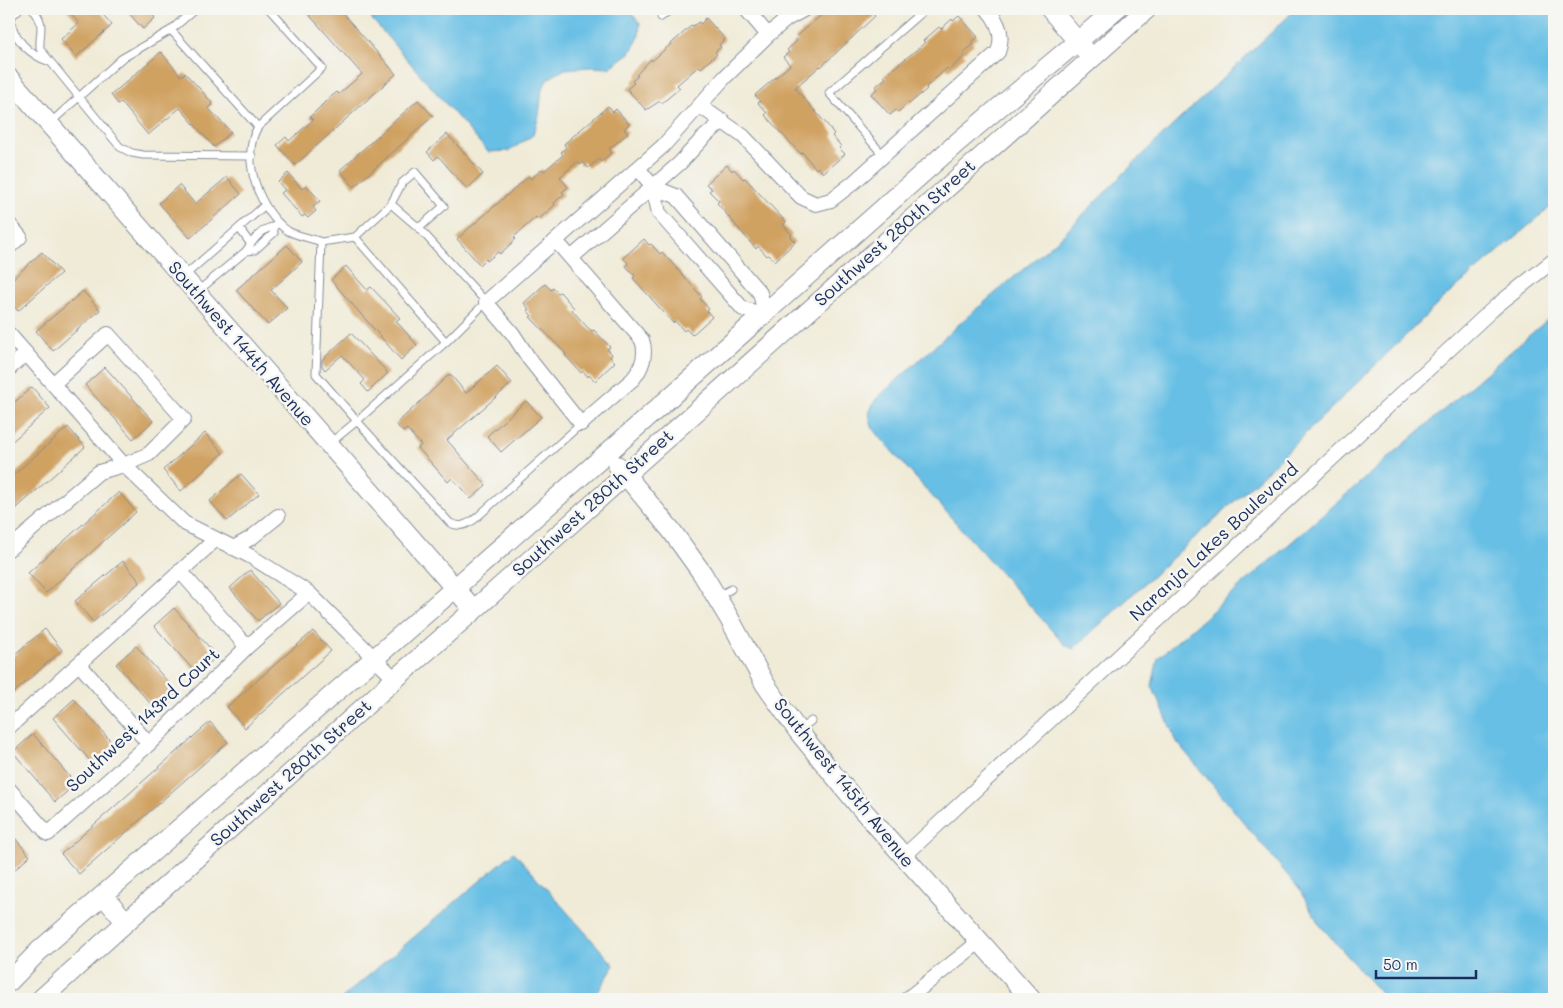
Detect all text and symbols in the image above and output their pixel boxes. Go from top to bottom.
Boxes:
street label: Southwest 280th Street [808,153,980,311]
street label: Southwest 144th Avenue [163,256,320,431]
street label: Southwest 280th Street [506,423,678,581]
street label: Naranja Lakes Boulevard [1124,457,1303,626]
street label: Southwest 143rd Court [60,642,224,797]
street label: Southwest 280th Street [204,693,376,851]
street label: Southwest 145th Avenue [769,693,921,872]
scale bar [1376,948,1476,980]
text: 50 m [1383,954,1418,974]

